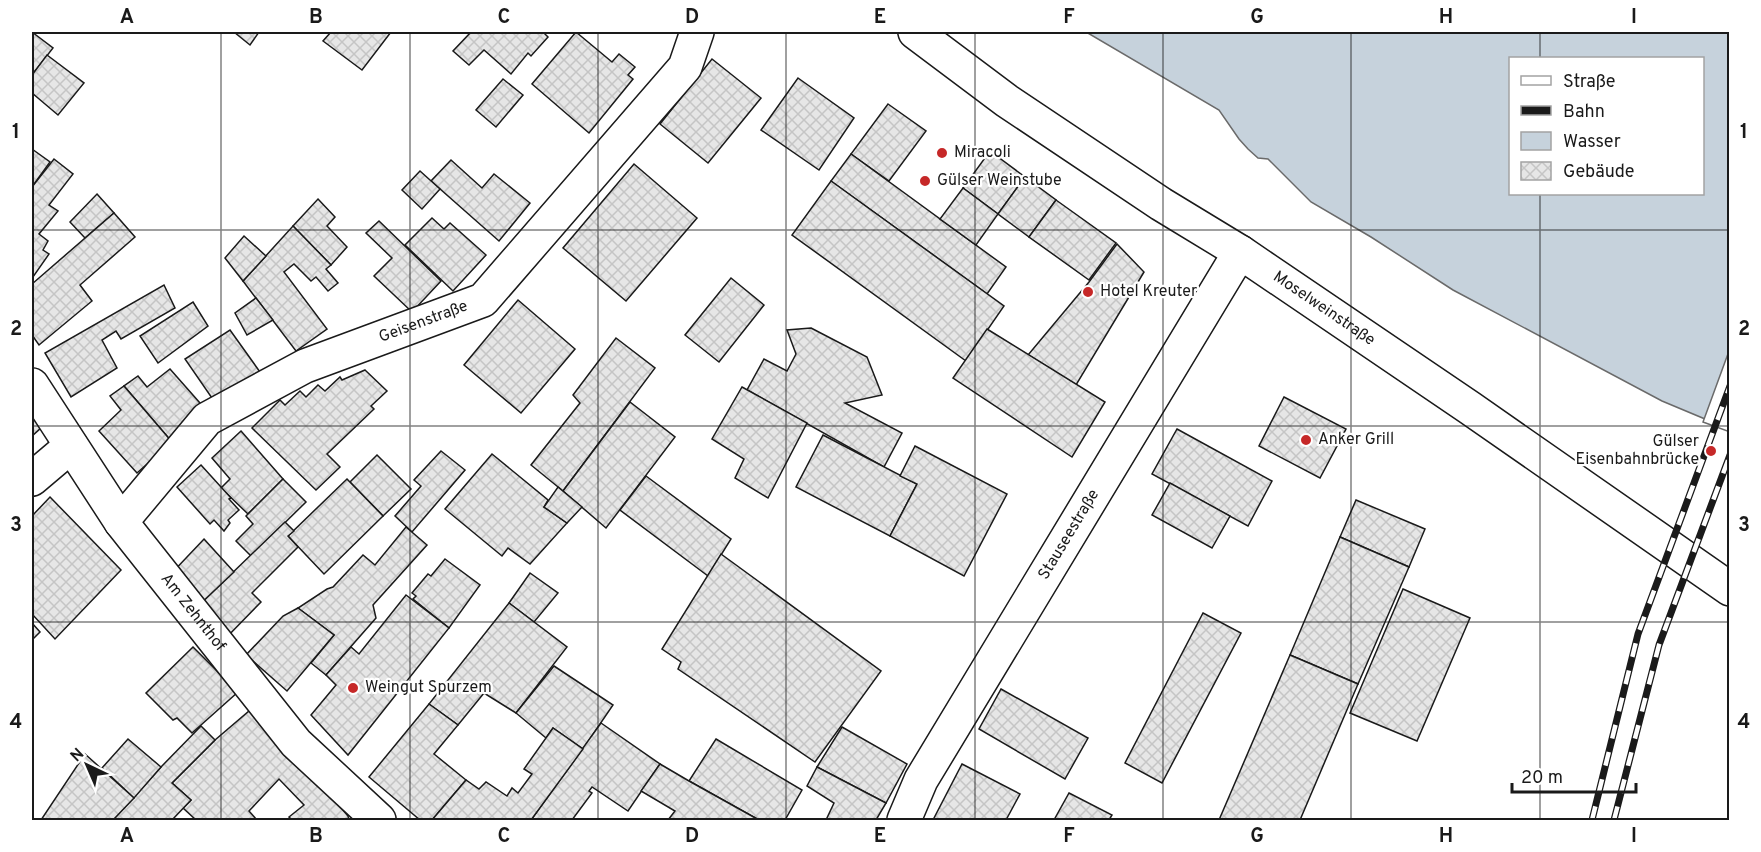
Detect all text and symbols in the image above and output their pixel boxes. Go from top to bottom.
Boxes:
text: A [120,5,134,31]
text: B [309,5,323,31]
text: C [498,5,510,31]
text: D [685,5,699,31]
text: E [874,5,886,31]
text: F [1063,5,1075,31]
text: G [1250,5,1264,31]
text: H [1439,5,1453,31]
text: I [1631,5,1637,31]
legend [1509,57,1704,195]
text: Straße [1563,71,1615,94]
text: Bahn [1563,101,1605,124]
text: 1 [12,120,20,146]
text: 1 [1740,120,1748,146]
text: Wasser [1563,131,1621,154]
place label: Miracoli [954,143,1011,163]
marker: Miracoli [935,146,949,160]
text: Gebäude [1563,161,1635,184]
place label: Gülser Weinstube [937,171,1062,191]
marker: Gülser Weinstube [918,174,932,188]
street label: Moselweinstraße [1269,267,1379,351]
place label: Hotel Kreuter [1100,282,1197,302]
marker: Hotel Kreuter [1081,285,1095,299]
street label: Geisenstraße [376,296,471,348]
text: 2 [10,317,22,343]
text: 2 [1738,317,1750,343]
place label: Anker Grill [1318,430,1394,450]
place label: Gülser Eisenbahnbrücke [1576,432,1699,470]
marker: Anker Grill [1299,433,1313,447]
marker: Gülser Eisenbahnbrücke [1704,444,1718,458]
street label: Stauseestraße [1034,486,1104,584]
text: 3 [10,513,22,539]
text: 3 [1738,513,1750,539]
street label: Am Zehnthof [156,570,230,656]
place label: Weingut Spurzem [365,678,492,698]
marker: Weingut Spurzem [346,681,360,695]
text: 4 [10,710,22,736]
text: 4 [1738,710,1750,736]
north arrow [57,735,117,795]
text: N [67,744,89,767]
scale bar [1512,756,1636,794]
text: 20 m [1521,767,1563,790]
text: A [120,824,134,850]
text: B [309,824,323,850]
text: C [498,824,510,850]
text: D [685,824,699,850]
text: E [874,824,886,850]
text: F [1063,824,1075,850]
text: G [1250,824,1264,850]
text: H [1439,824,1453,850]
text: I [1631,824,1637,850]

